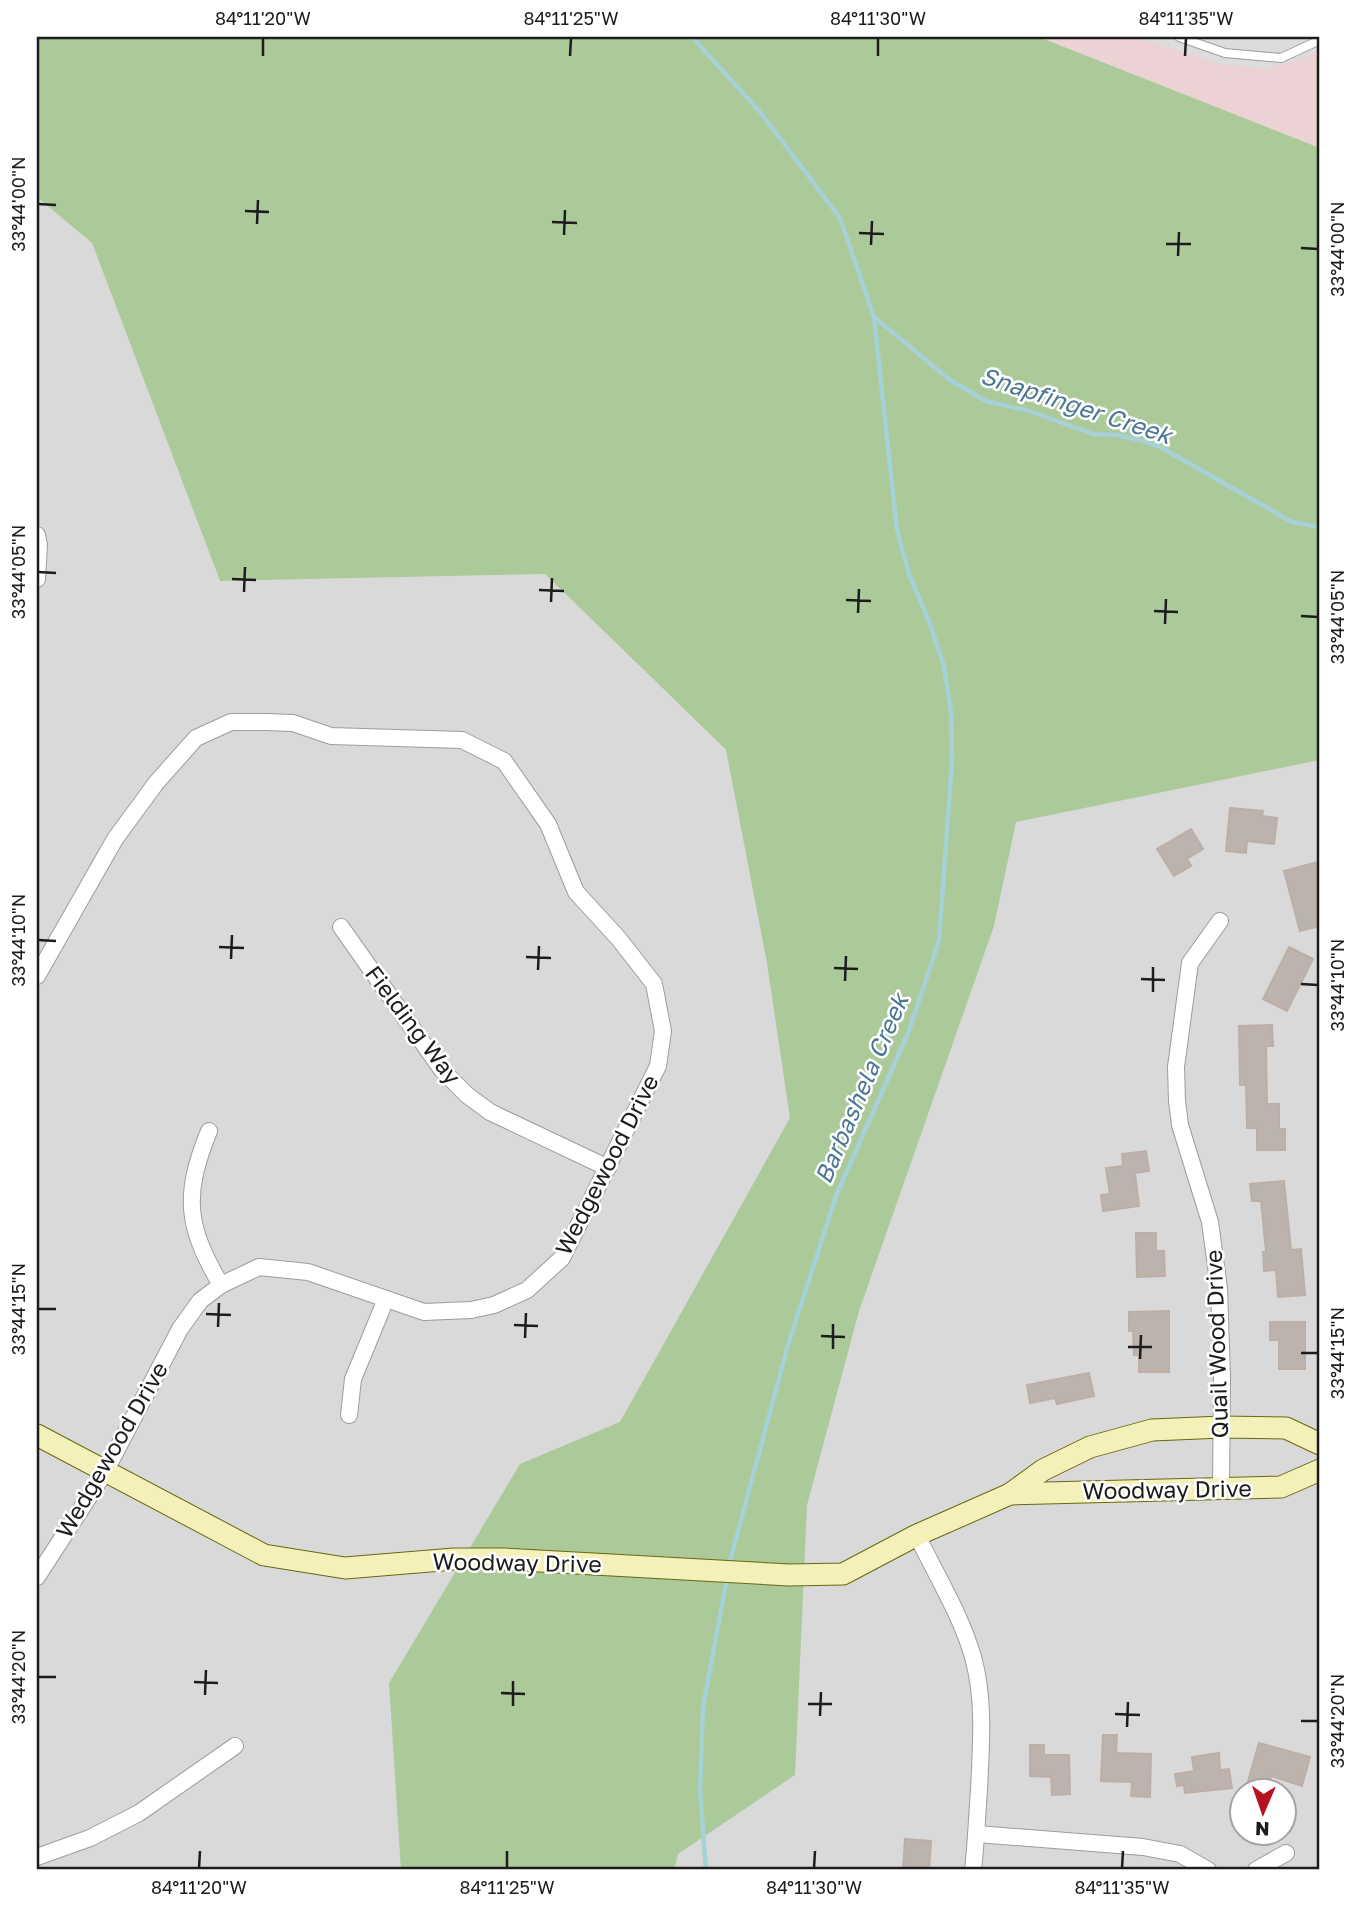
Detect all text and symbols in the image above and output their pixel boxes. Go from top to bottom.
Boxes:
text: 84°11'20"W [215,7,311,29]
text: 84°11'25"W [523,7,619,29]
text: 84°11'30"W [830,7,926,29]
text: 84°11'35"W [1138,7,1234,29]
text: 33°44'00"N [7,156,29,252]
text: 33°44'00"N [1326,201,1348,297]
water label: Snapfinger Creek [977,360,1178,451]
text: 33°44'05"N [7,525,29,619]
text: 33°44'05"N [1326,570,1348,664]
text: 33°44'10"N [7,894,29,986]
text: 33°44'10"N [1326,939,1348,1031]
street label: Fielding Way [360,960,468,1089]
water label: Barbashela Creek [808,987,915,1187]
street label: Wedgewood Drive [549,1070,664,1259]
street label: Quail Wood Drive [1199,1249,1233,1439]
text: 33°44'15"N [7,1263,29,1355]
text: 33°44'15"N [1326,1307,1348,1399]
street label: Wedgewood Drive [49,1356,173,1543]
street label: Woodway Drive [1082,1474,1252,1504]
street label: Woodway Drive [432,1547,602,1577]
text: 33°44'20"N [7,1630,29,1724]
text: 33°44'20"N [1326,1674,1348,1768]
north arrow [1228,1778,1298,1848]
text: N [1255,1818,1270,1841]
text: 84°11'20"W [151,1876,247,1898]
text: 84°11'25"W [459,1876,555,1898]
text: 84°11'30"W [766,1876,862,1898]
text: 84°11'35"W [1074,1876,1170,1898]

